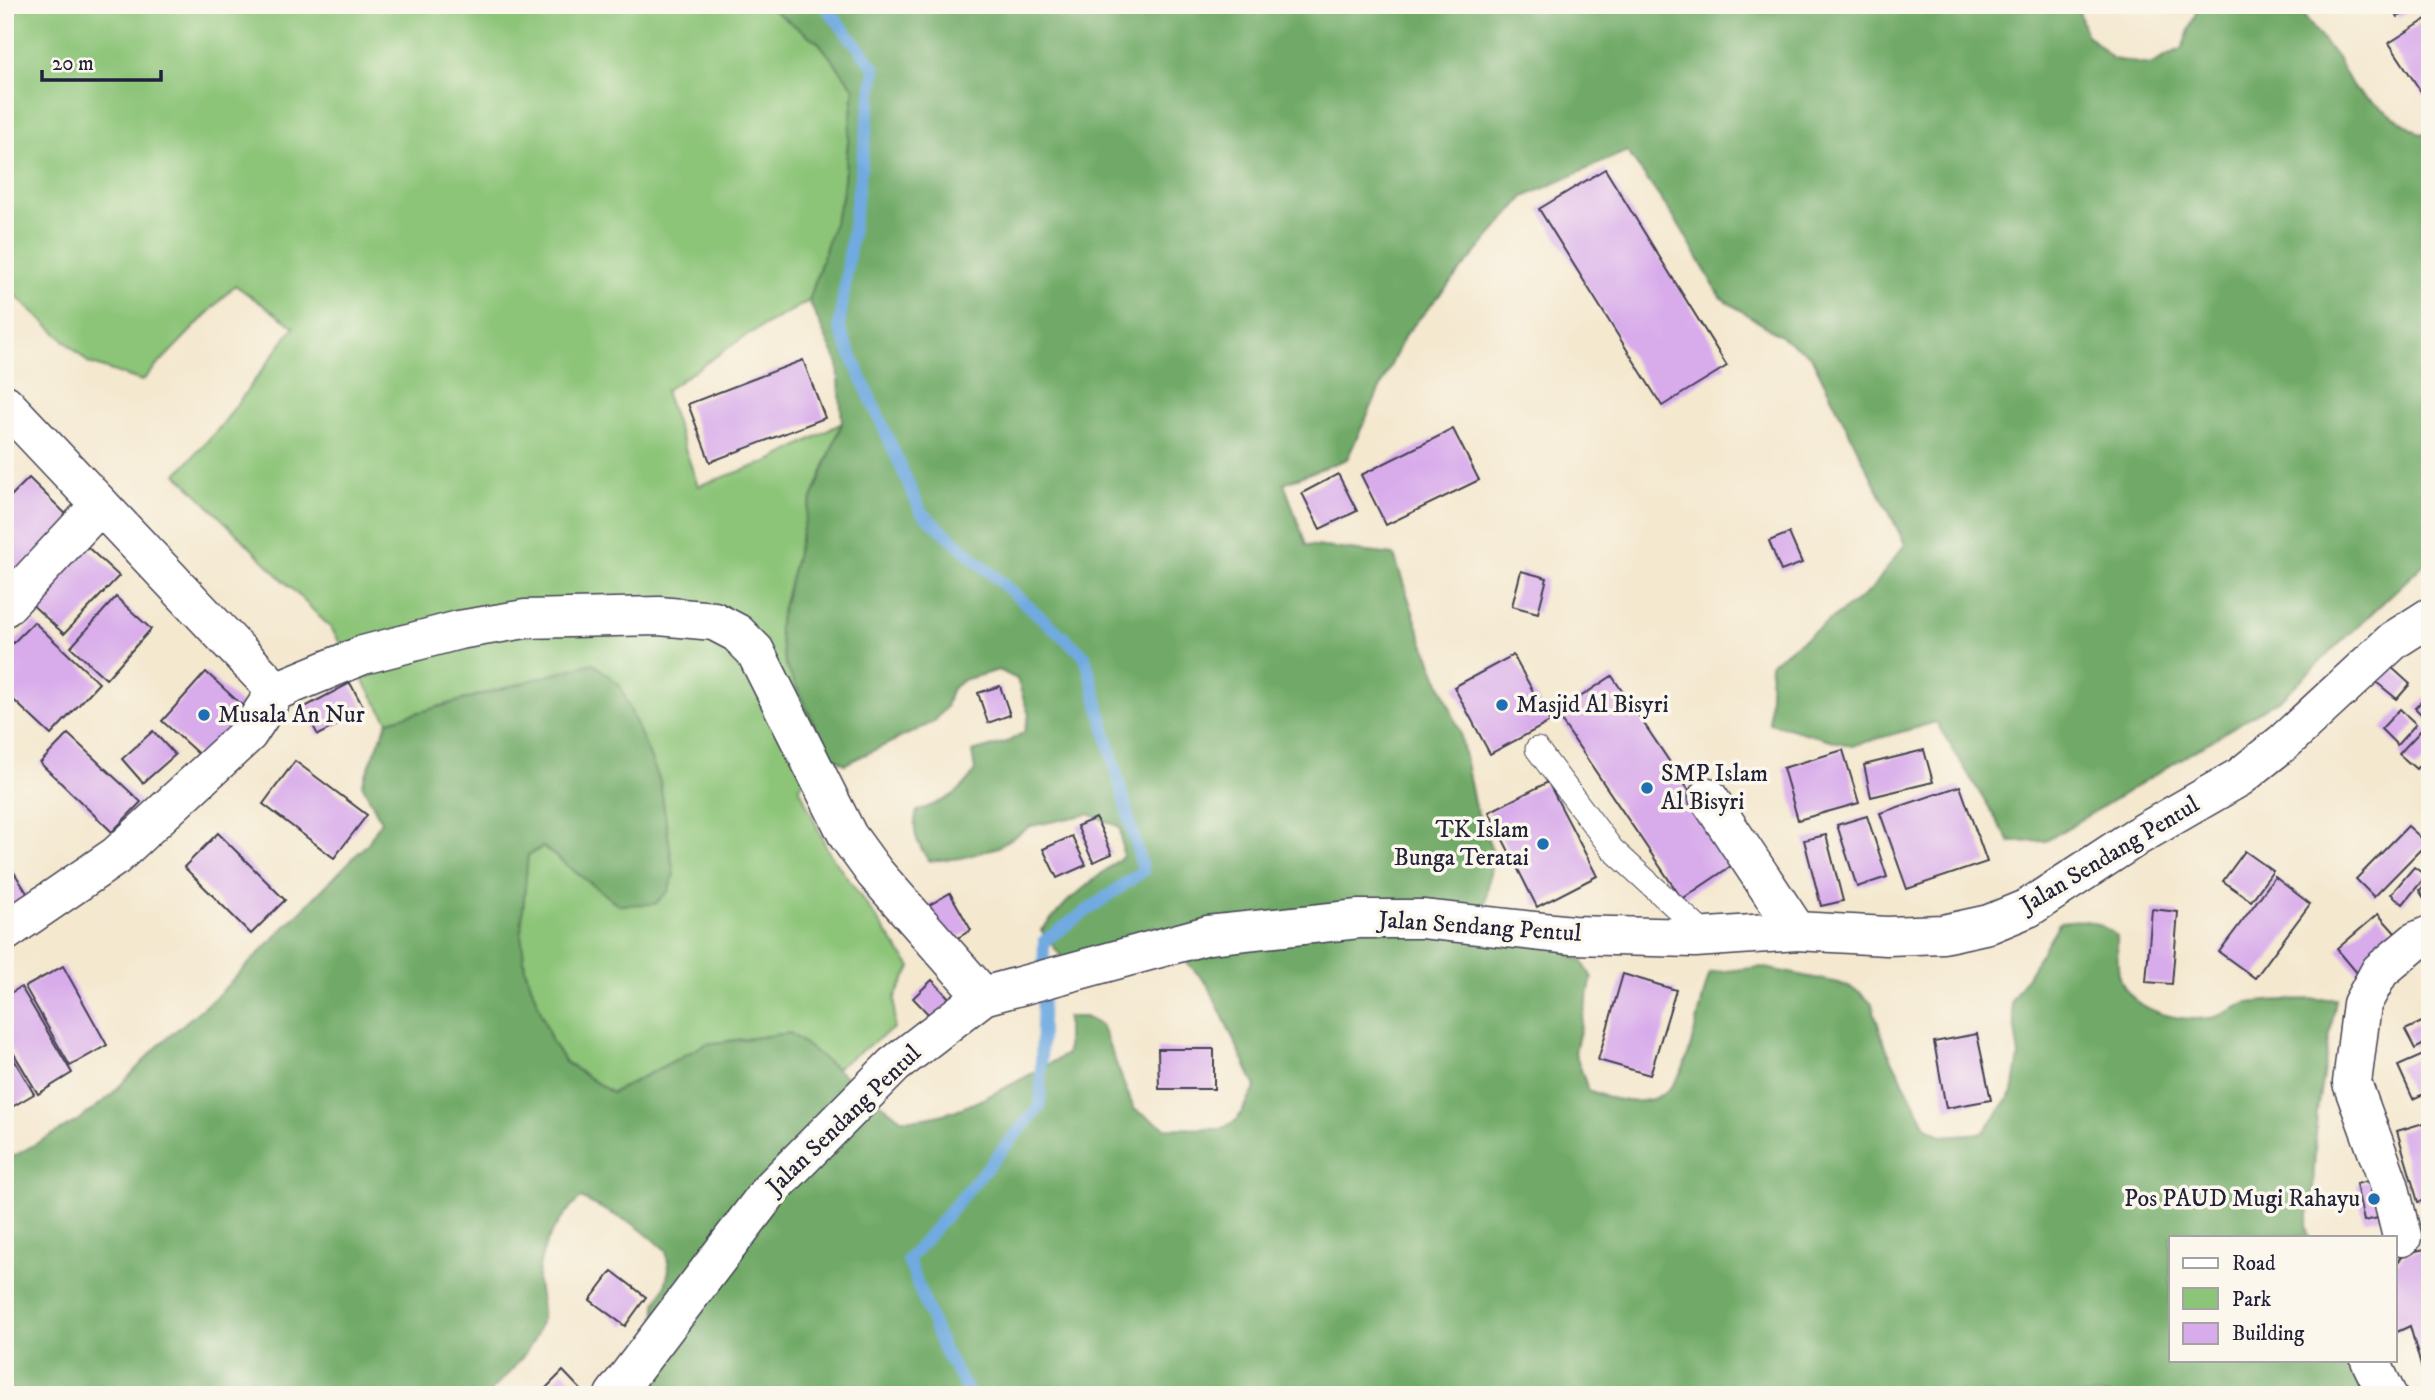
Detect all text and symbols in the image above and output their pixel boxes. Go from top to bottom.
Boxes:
scale bar [42,38,161,82]
text: 20 m [52,51,94,77]
place label: Masjid Al Bisyri [1516,690,1669,720]
marker: Masjid Al Bisyri [1494,697,1510,713]
place label: Musala An Nur [218,700,365,730]
marker: Musala An Nur [196,707,212,723]
place label: SMP Islam Al Bisyri [1661,759,1768,817]
marker: SMP Islam Al Bisyri [1639,780,1655,796]
street label: Jalan Sendang Pentul [2013,789,2206,921]
place label: TK Islam Bunga Teratai [1394,815,1529,873]
marker: TK Islam Bunga Teratai [1535,836,1551,852]
street label: Jalan Sendang Pentul [1376,905,1583,949]
street label: Jalan Sendang Pentul [759,1038,928,1203]
place label: Pos PAUD Mugi Rahayu [2124,1184,2360,1214]
marker: Pos PAUD Mugi Rahayu [2366,1191,2382,1207]
legend [2169,1236,2396,1362]
text: Road [2232,1251,2276,1277]
text: Park [2232,1287,2272,1313]
text: Building [2232,1321,2305,1347]

